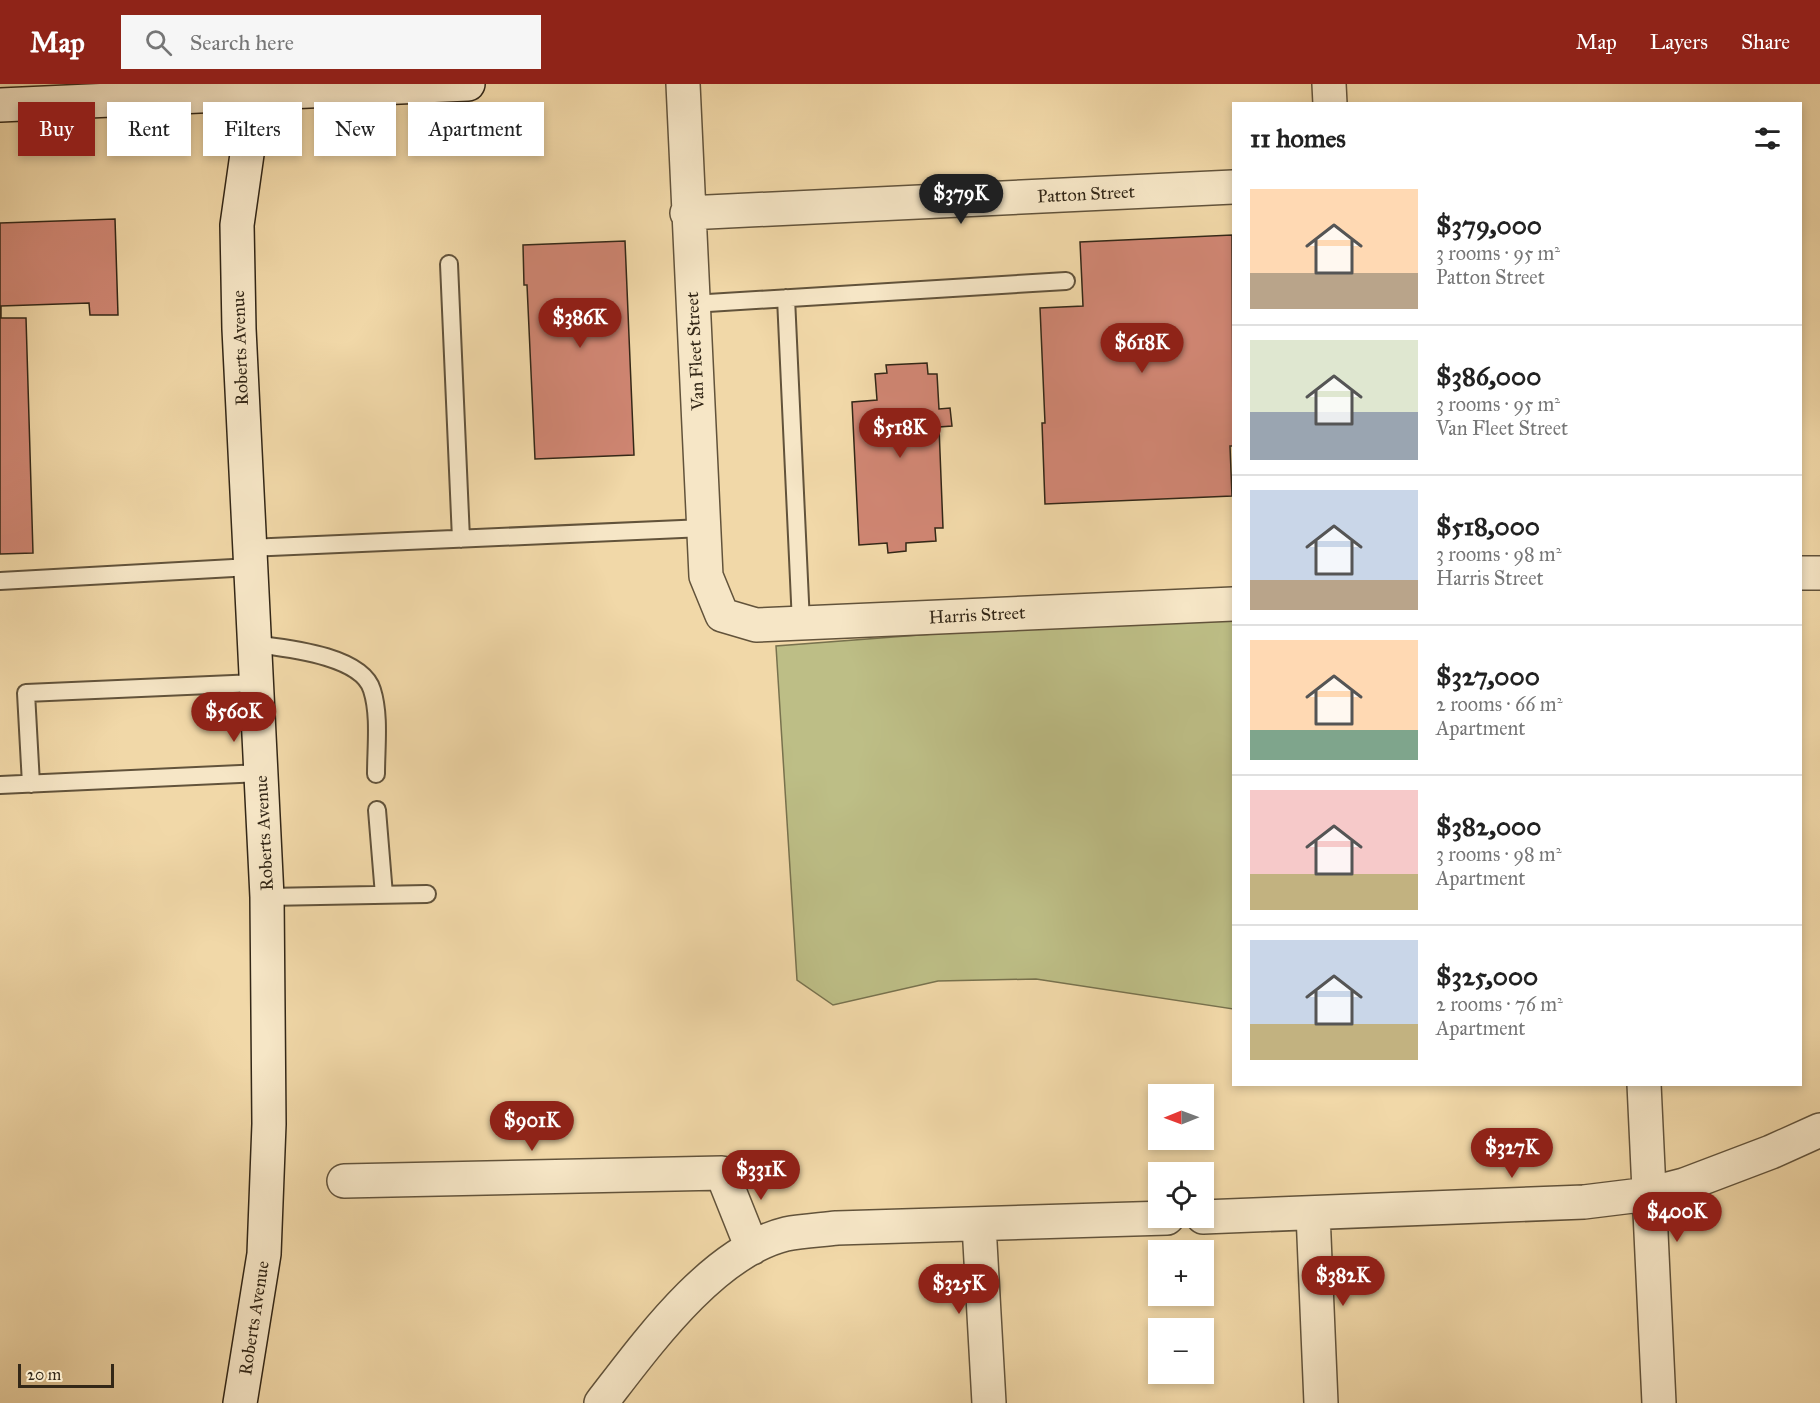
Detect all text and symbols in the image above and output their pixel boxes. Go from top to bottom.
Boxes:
search box [121,15,541,69]
text: Map [30,25,85,60]
icon: search [142,26,175,59]
text: Search here [190,29,294,56]
text: Map [1576,29,1617,55]
text: Layers [1650,29,1708,55]
text: Share [1741,29,1790,55]
chip: Buy [18,102,95,156]
chip: Rent [107,102,191,156]
chip: Filters [203,102,302,156]
chip: New [314,102,396,156]
chip: Apartment [408,102,544,156]
text: 11 homes [1250,122,1346,154]
icon: filters [1751,122,1784,155]
pin: $379K [919,174,1003,225]
street label: Patton Street [1037,180,1136,208]
text: $379K [933,181,989,205]
text: $379,000 [1436,209,1542,241]
icon: home [1298,213,1370,285]
text: 3 rooms · 95 m² [1436,241,1560,265]
text: Patton Street [1436,265,1545,289]
street label: Roberts Avenue [227,290,253,406]
street label: Van Fleet Street [681,290,709,412]
pin: $386K [538,298,622,349]
text: $386K [552,305,608,329]
pin: $618K [1100,323,1184,374]
text: $618K [1115,330,1169,354]
text: $386,000 [1436,360,1541,392]
icon: home [1298,364,1370,436]
text: 3 rooms · 95 m² [1436,392,1560,416]
pin: $518K [858,408,942,459]
text: $518K [873,415,927,439]
text: Van Fleet Street [1436,416,1568,440]
text: $518,000 [1436,510,1540,542]
icon: home [1298,514,1370,586]
text: 3 rooms · 98 m² [1436,542,1561,566]
text: Harris Street [1436,566,1544,590]
street label: Harris Street [928,601,1027,629]
text: $327,000 [1436,660,1540,692]
icon: home [1298,664,1370,736]
pin: $560K [192,692,276,743]
text: 2 rooms · 66 m² [1436,692,1562,716]
text: $560K [205,699,263,723]
text: Apartment [1436,716,1525,740]
street label: Roberts Avenue [250,775,278,891]
text: $382,000 [1436,810,1541,842]
icon: home [1298,814,1370,886]
text: 3 rooms · 98 m² [1436,842,1561,866]
text: Apartment [1436,866,1525,890]
text: $325,000 [1436,960,1538,992]
icon: home [1298,964,1370,1036]
text: 2 rooms · 76 m² [1436,992,1563,1016]
text: Apartment [1436,1016,1525,1040]
north arrow [1148,1084,1214,1150]
map controls [1148,1084,1214,1384]
pin: $901K [490,1101,574,1152]
text: $901K [504,1108,560,1132]
pin: $327K [1470,1128,1554,1179]
text: $327K [1485,1135,1539,1159]
pin: $331K [719,1150,803,1201]
text: $331K [736,1157,786,1181]
button: locate [1148,1162,1214,1228]
pin: $400K [1635,1192,1719,1243]
text: $400K [1647,1199,1707,1223]
button: + [1148,1240,1214,1306]
pin: $382K [1301,1256,1385,1307]
street label: Roberts Avenue [234,1259,274,1377]
text: $382K [1316,1263,1370,1287]
pin: $325K [917,1264,1001,1315]
text: $325K [932,1271,986,1295]
button: − [1148,1318,1214,1384]
scale bar [18,1361,114,1388]
text: 20 m [27,1365,61,1384]

